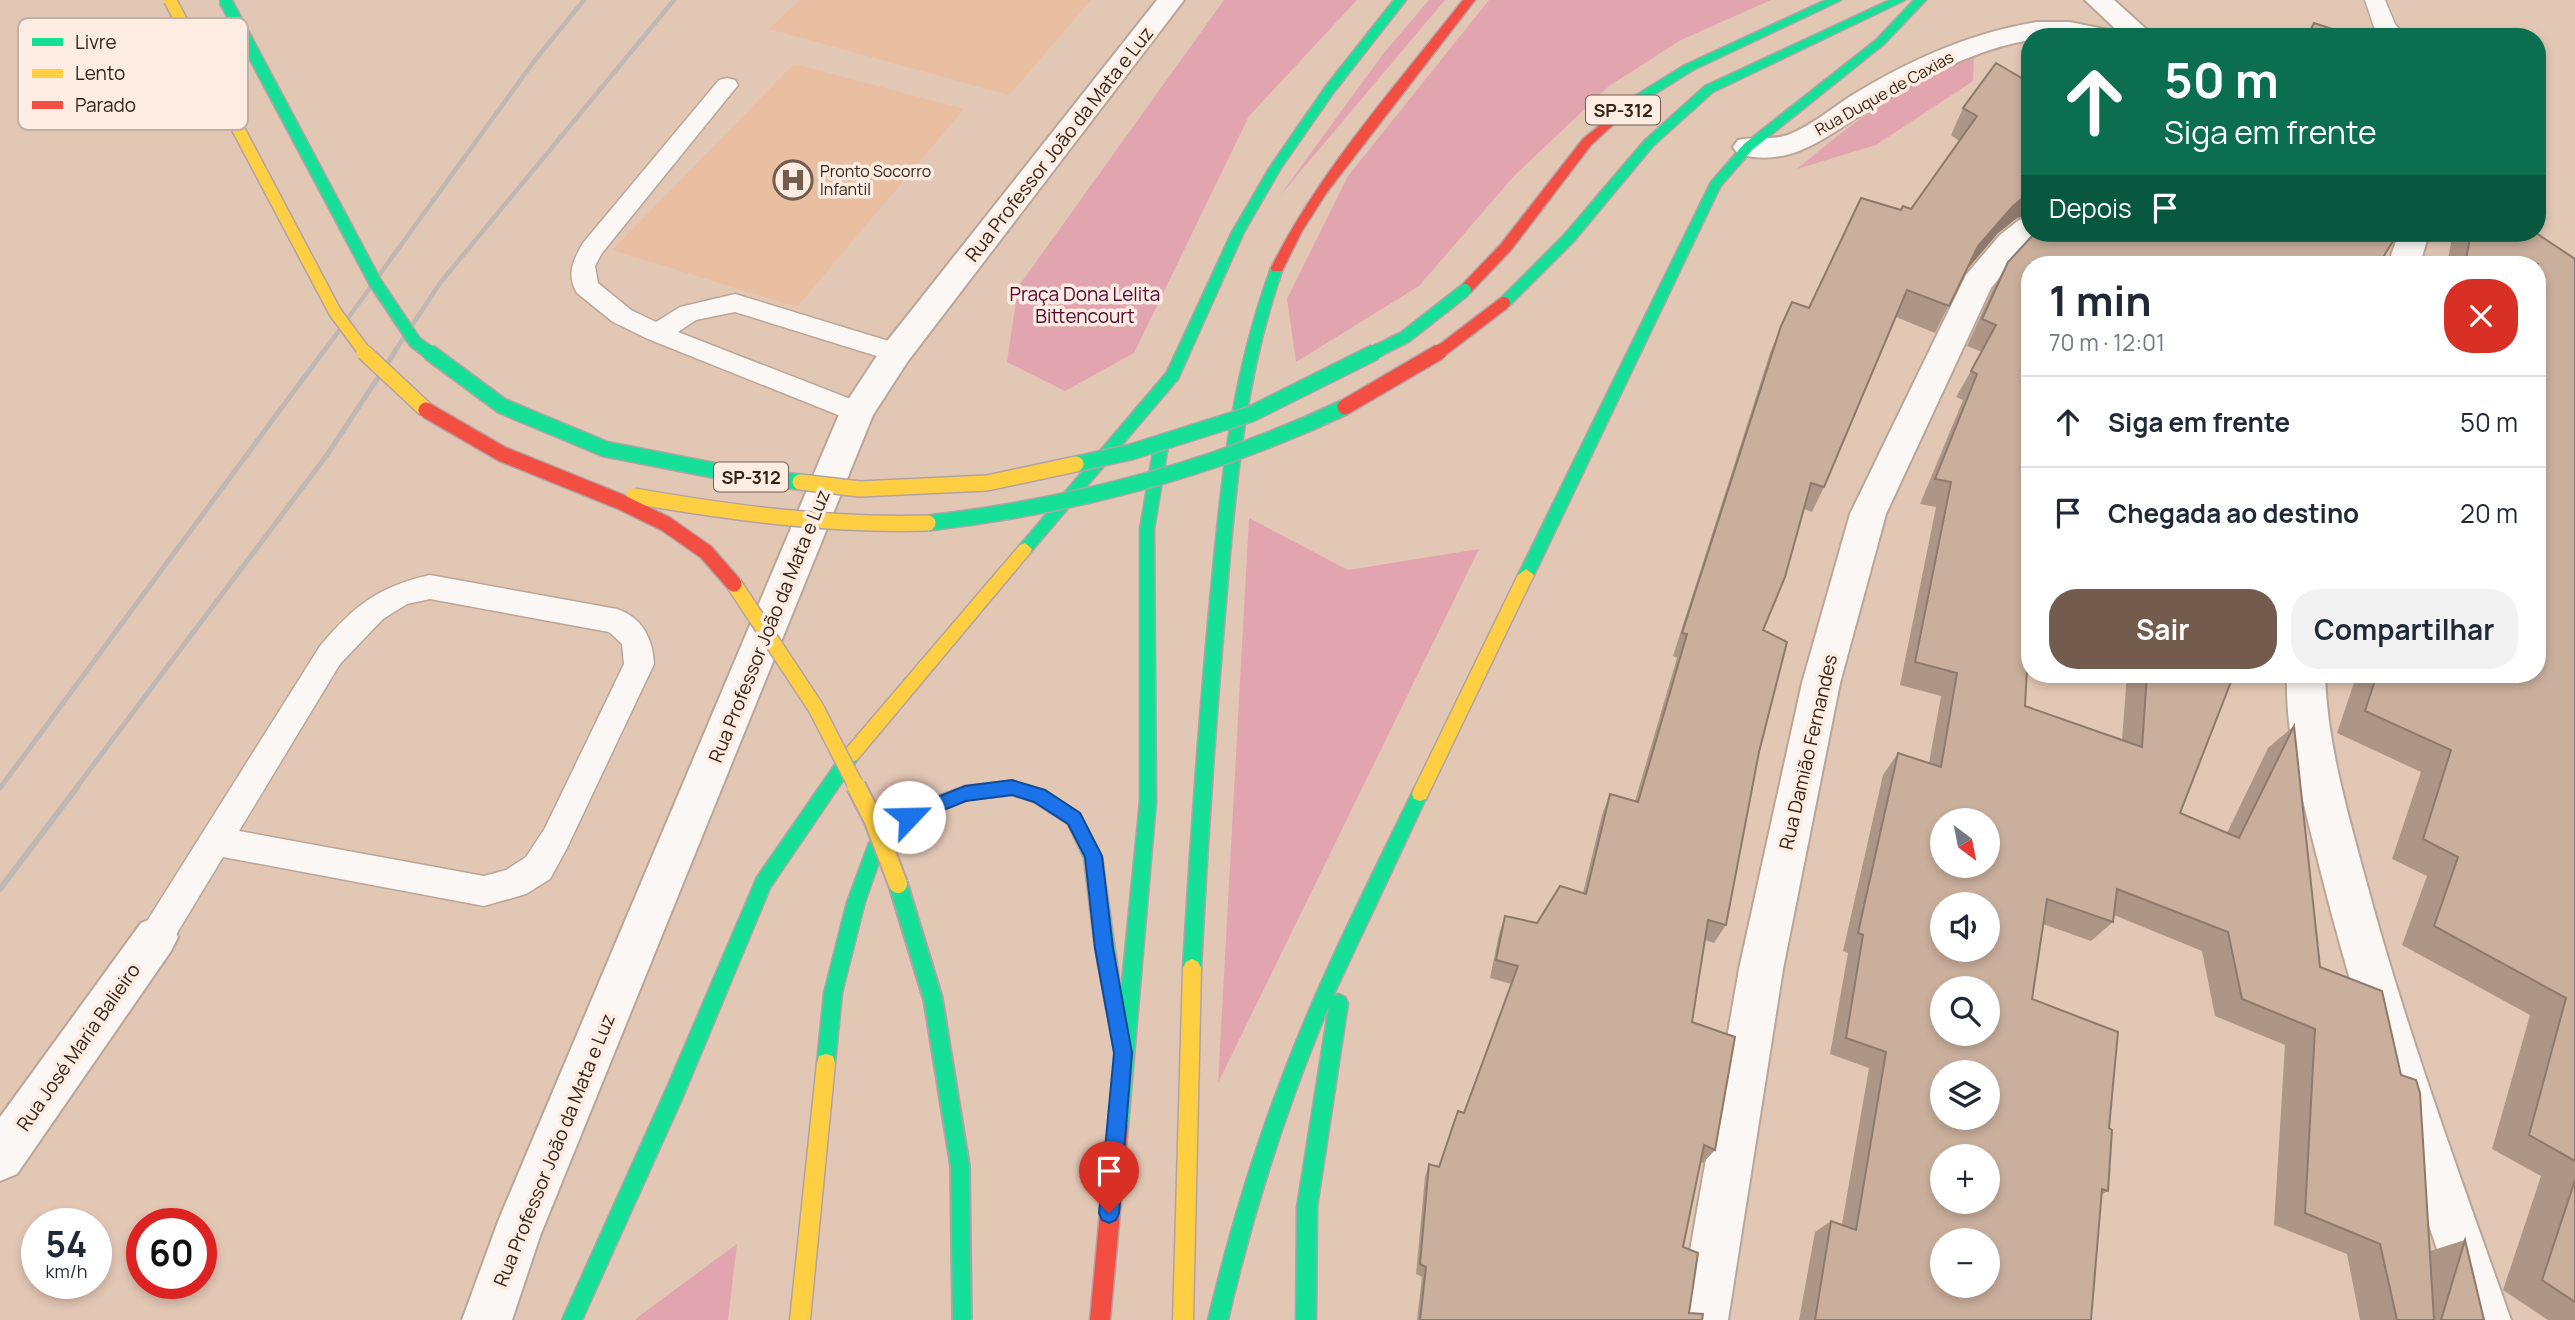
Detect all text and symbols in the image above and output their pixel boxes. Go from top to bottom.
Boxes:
legend [18,18,248,130]
street label: Rua Professor João da Mata e Luz [959,21,1159,267]
text: Livre [75,29,117,55]
street label: Rua Duque de Caxias [1811,46,1957,140]
text: 50 m [2164,46,2279,113]
icon: ahead [2049,56,2140,147]
text: Lento [75,60,125,86]
text: Parado [75,92,136,118]
road number: SP-312 [1586,96,1660,124]
text: Siga em frente [2164,110,2377,154]
hospital icon: Pronto Socorro Infantil [772,159,814,201]
place label: Pronto Socorro Infantil [820,160,931,200]
icon: arrive [2146,189,2184,227]
text: Depois [2049,190,2132,226]
text: 1 min [2049,271,2152,329]
button: close [2444,279,2518,353]
park label: Praça Dona Lelita Bittencourt [1010,281,1160,329]
text: 70 m · 12:01 [2049,326,2165,358]
icon: ahead [2049,403,2087,441]
text: Siga em frente [2108,404,2290,440]
text: 50 m [2460,404,2518,440]
road number: SP-312 [714,462,788,491]
street label: Rua Professor João da Mata e Luz [702,486,836,766]
icon: arrive [2049,494,2087,532]
text: Chegada ao destino [2108,495,2359,531]
text: 20 m [2460,495,2518,531]
button: Sair [2049,589,2277,669]
button: Compartilhar [2291,589,2518,669]
street label: Rua Damião Fernandes [1773,652,1843,852]
position arrow [872,780,946,854]
north arrow [1930,808,2000,878]
map controls [1930,808,2000,1298]
button: sound [1930,892,2000,962]
street label: Rua José Maria Balieiro [10,958,146,1136]
button: search [1930,976,2000,1046]
street label: Rua Professor João da Mata e Luz [487,1010,621,1290]
button: layers [1930,1060,2000,1130]
pin [1079,1141,1139,1213]
button: + [1930,1144,2000,1214]
icon: arrive [1090,1152,1128,1190]
speed limit sign: 60 [126,1208,217,1299]
text: 54 [46,1220,87,1268]
button: − [1930,1228,2000,1298]
text: km/h [46,1259,87,1283]

